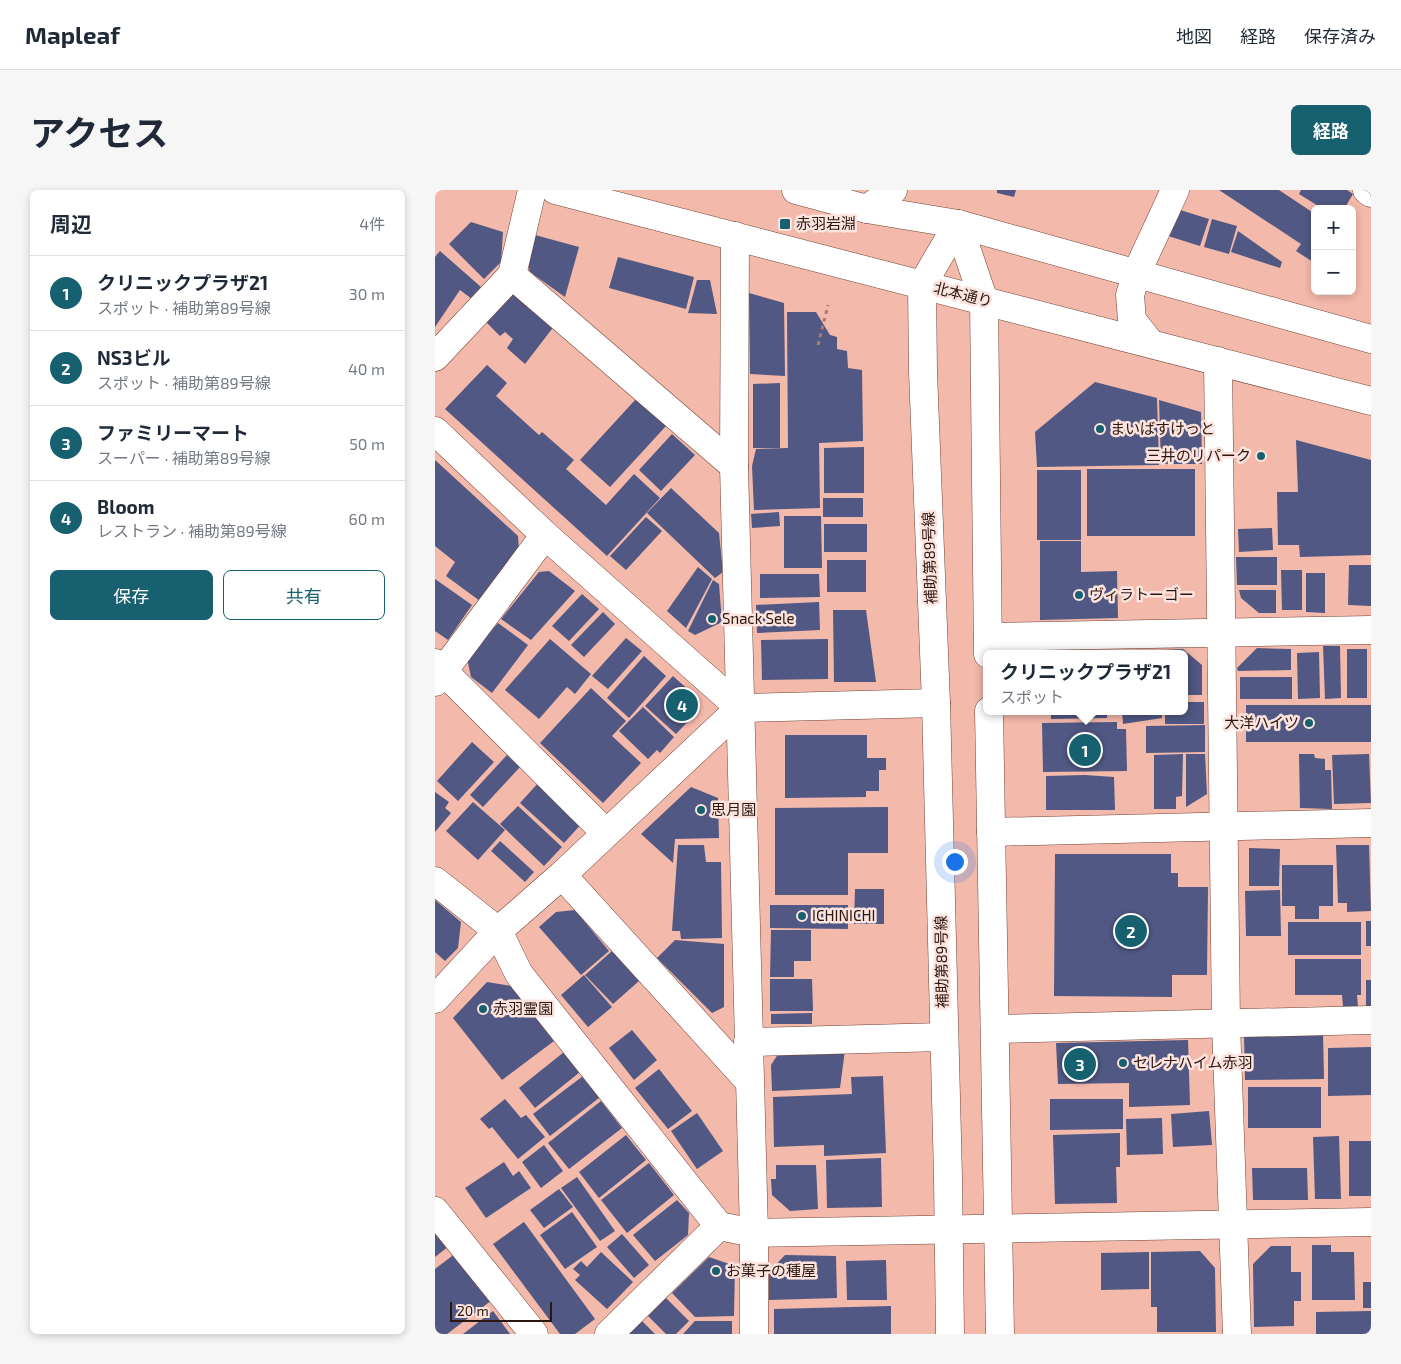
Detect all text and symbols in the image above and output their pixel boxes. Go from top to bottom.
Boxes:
text: Mapleaf [25,20,120,49]
text: 地図 [1176,25,1212,47]
text: 経路 [1240,25,1276,47]
text: 保存済み [1304,25,1376,47]
button: 経路 [1291,105,1371,155]
text: アクセス [30,111,168,153]
map controls [1311,205,1356,295]
button: + [1311,205,1356,250]
text: 周辺 [50,211,92,236]
text: 4件 [359,214,385,233]
place label: 赤羽岩淵 [796,214,856,232]
marker: 赤羽岩淵 [778,217,792,231]
button: − [1311,250,1356,295]
text: クリニックプラザ21 [97,271,268,294]
street label: 北本通り [932,278,995,310]
text: 1 [63,284,69,303]
text: 30 m [349,284,385,303]
text: スポット · 補助第89号線 [97,298,271,317]
text: NS3ビル [97,346,171,369]
text: 2 [61,359,71,378]
text: 40 m [348,359,385,378]
text: スポット · 補助第89号線 [97,373,271,392]
place label: まいばすけっと [1110,419,1215,437]
text: ファミリーマート [97,421,249,444]
marker: まいばすけっと [1094,423,1106,435]
text: 3 [61,434,71,453]
text: 50 m [349,434,385,453]
place label: 三井のリパーク [1146,446,1251,464]
text: スーパー · 補助第89号線 [97,448,271,467]
marker: 三井のリパーク [1255,450,1267,462]
text: Bloom [97,495,155,518]
text: 4 [61,509,71,528]
text: 60 m [349,509,385,528]
street label: 補助第89号線 [918,511,940,605]
text: レストラン · 補助第89号線 [97,521,287,540]
button: 保存 [50,570,213,620]
button: 共有 [223,570,385,620]
place label: ヴィラトーゴー [1089,585,1194,603]
marker: ヴィラトーゴー [1073,589,1085,601]
place label: Snack Sele [722,609,795,627]
marker: Snack Sele [706,613,718,625]
popup [983,650,1188,715]
text: クリニックプラザ21 [1000,660,1171,683]
pin: 4 [666,686,698,724]
text: スポット [1000,687,1064,706]
place label: 大洋ハイツ [1224,713,1299,731]
marker: 大洋ハイツ [1303,717,1315,729]
pin: 1 [1069,731,1101,769]
place label: 思月園 [711,800,756,818]
marker: 思月園 [695,804,707,816]
your location [942,849,968,875]
place label: ICHINICHI [812,906,875,924]
marker: ICHINICHI [796,910,808,922]
pin: 2 [1115,912,1147,950]
street label: 補助第89号線 [931,916,951,1009]
place label: 赤羽霊園 [493,999,553,1017]
marker: 赤羽霊園 [477,1003,489,1015]
pin: 3 [1064,1045,1096,1083]
place label: セレナハイム赤羽 [1133,1053,1252,1071]
marker: セレナハイム赤羽 [1117,1057,1129,1069]
place label: お菓子の種屋 [726,1261,816,1279]
marker: お菓子の種屋 [710,1265,722,1277]
scale bar [450,1299,553,1322]
text: 20 m [457,1302,489,1319]

